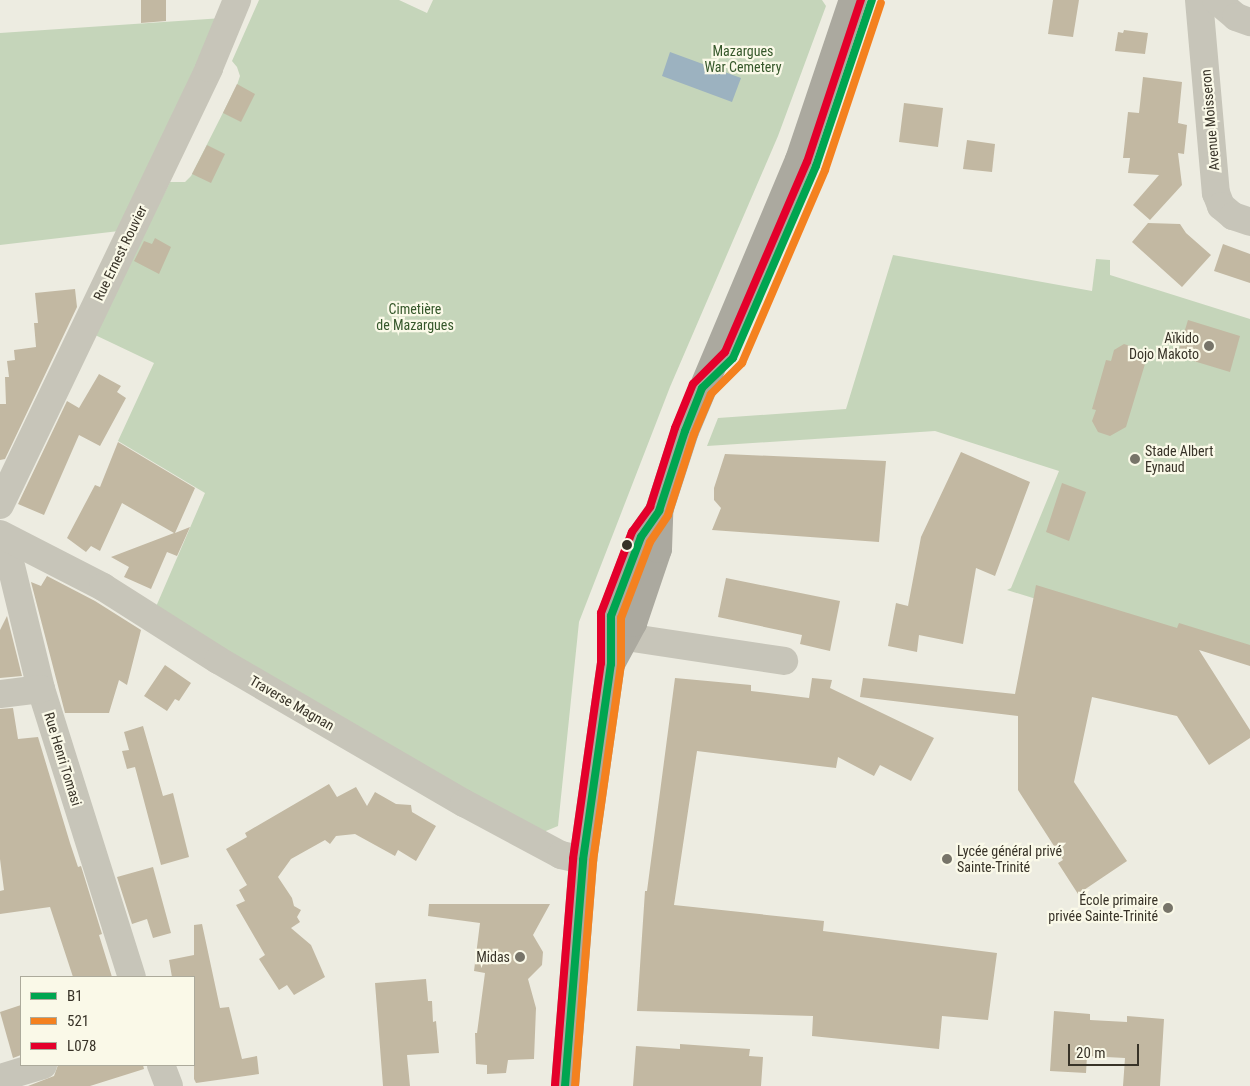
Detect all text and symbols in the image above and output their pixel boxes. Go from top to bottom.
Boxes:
park label: Mazargues War Cemetery [704,43,782,75]
street label: Avenue Moisseron [1197,69,1223,171]
street label: Rue Ernest Rouvier [90,203,150,303]
park label: Cimetière de Mazargues [376,301,454,334]
place label: Aïkido Dojo Makoto [1129,330,1199,362]
marker: Aïkido Dojo Makoto [1203,340,1215,352]
place label: Stade Albert Eynaud [1145,443,1213,476]
marker: Stade Albert Eynaud [1129,453,1141,465]
unlabelled marker [622,540,632,550]
street label: Traverse Magnan [247,672,337,734]
street label: Rue Henri Tomasi [41,710,85,808]
place label: Lycée général privé Sainte-Trinité [957,843,1062,876]
marker: Lycée général privé Sainte-Trinité [941,853,953,865]
place label: École primaire privée Sainte-Trinité [1048,892,1158,924]
marker: École primaire privée Sainte-Trinité [1162,902,1174,914]
place label: Midas [476,949,510,965]
marker: Midas [514,951,526,963]
legend [20,976,195,1066]
text: B1 [67,987,83,1005]
text: 521 [67,1012,89,1030]
scale bar [1070,1034,1141,1066]
text: L078 [67,1037,96,1055]
text: 20 m [1076,1044,1106,1062]

